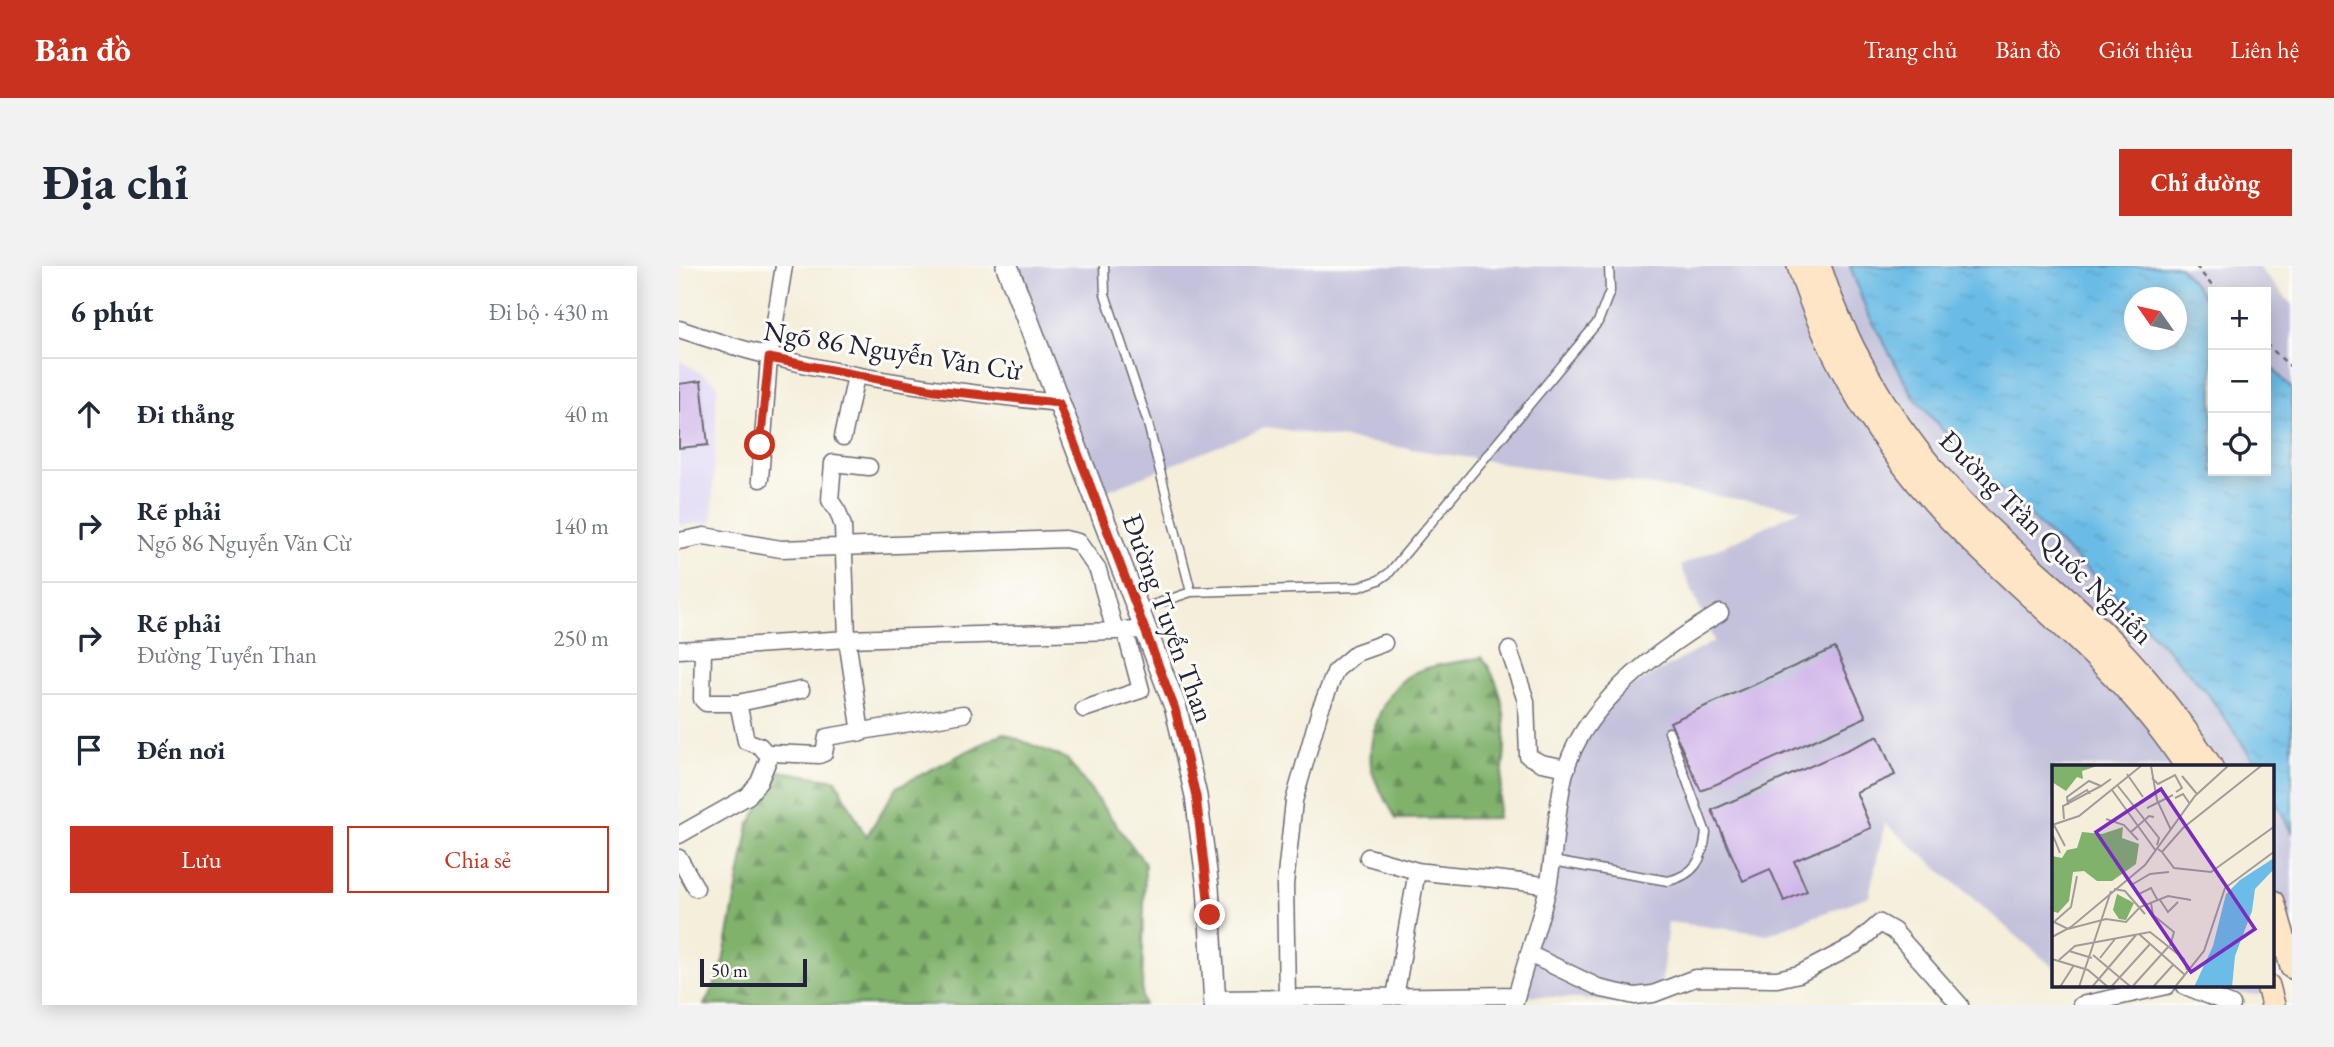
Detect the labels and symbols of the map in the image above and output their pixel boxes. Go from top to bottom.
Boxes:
north arrow [2124,287,2187,350]
street label: Ngõ 86 Nguyễn Văn Cừ [761,312,1025,388]
street label: Đường Trần Quốc Nghiễn [1932,422,2162,652]
route start [744,429,775,460]
street label: Đường Tuyển Than [1115,509,1223,727]
inset map [2052,765,2275,988]
route end [1194,899,1225,930]
scale bar [700,956,807,988]

